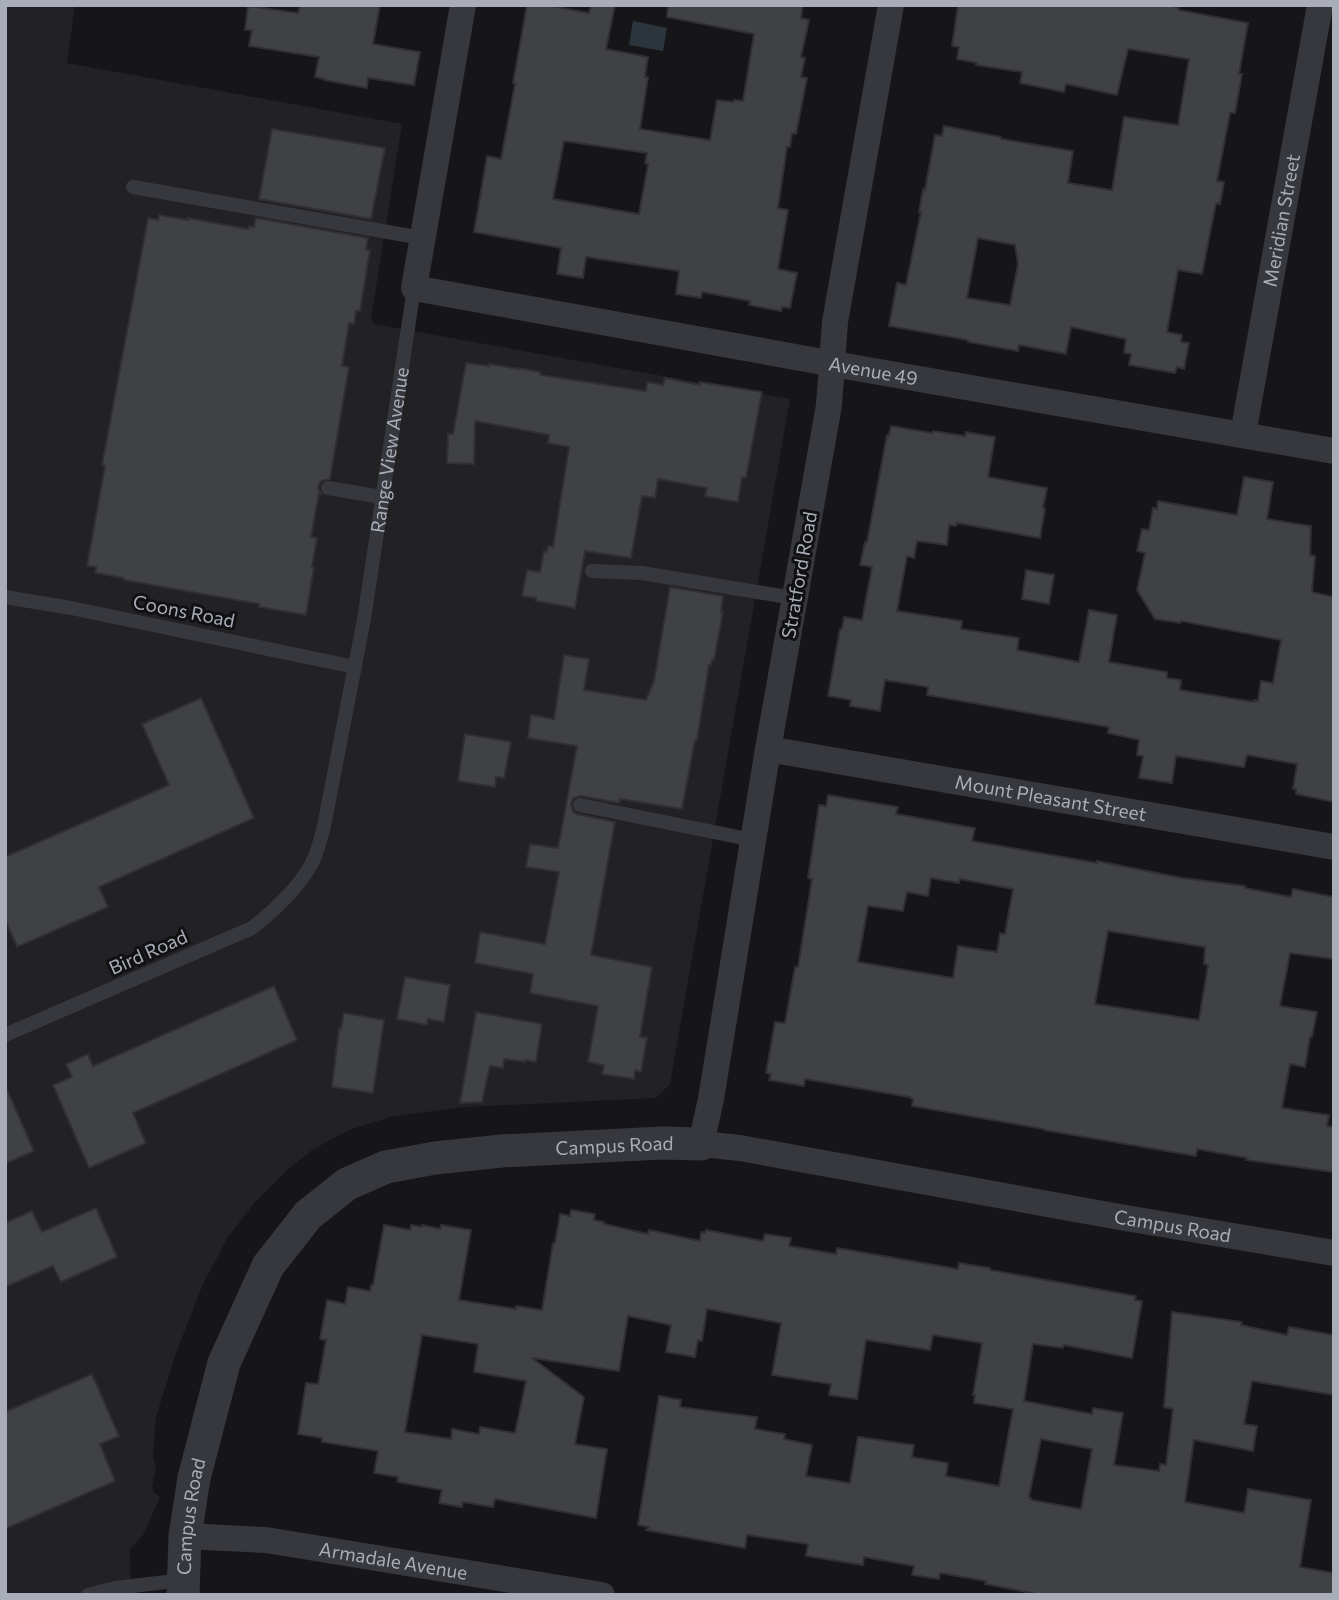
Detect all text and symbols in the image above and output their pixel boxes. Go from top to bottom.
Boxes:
street label: Meridian Street [1258,152,1304,289]
street label: Avenue 49 [827,351,920,390]
street label: Range View Avenue [365,365,413,534]
street label: Stratford Road [776,510,821,640]
street label: Coons Road [131,589,237,632]
street label: Mount Pleasant Street [953,770,1149,825]
street label: Bird Road [105,924,191,979]
street label: Campus Road [555,1131,674,1159]
street label: Campus Road [1113,1204,1233,1247]
street label: Campus Road [172,1455,210,1575]
street label: Armadale Avenue [317,1537,469,1584]

